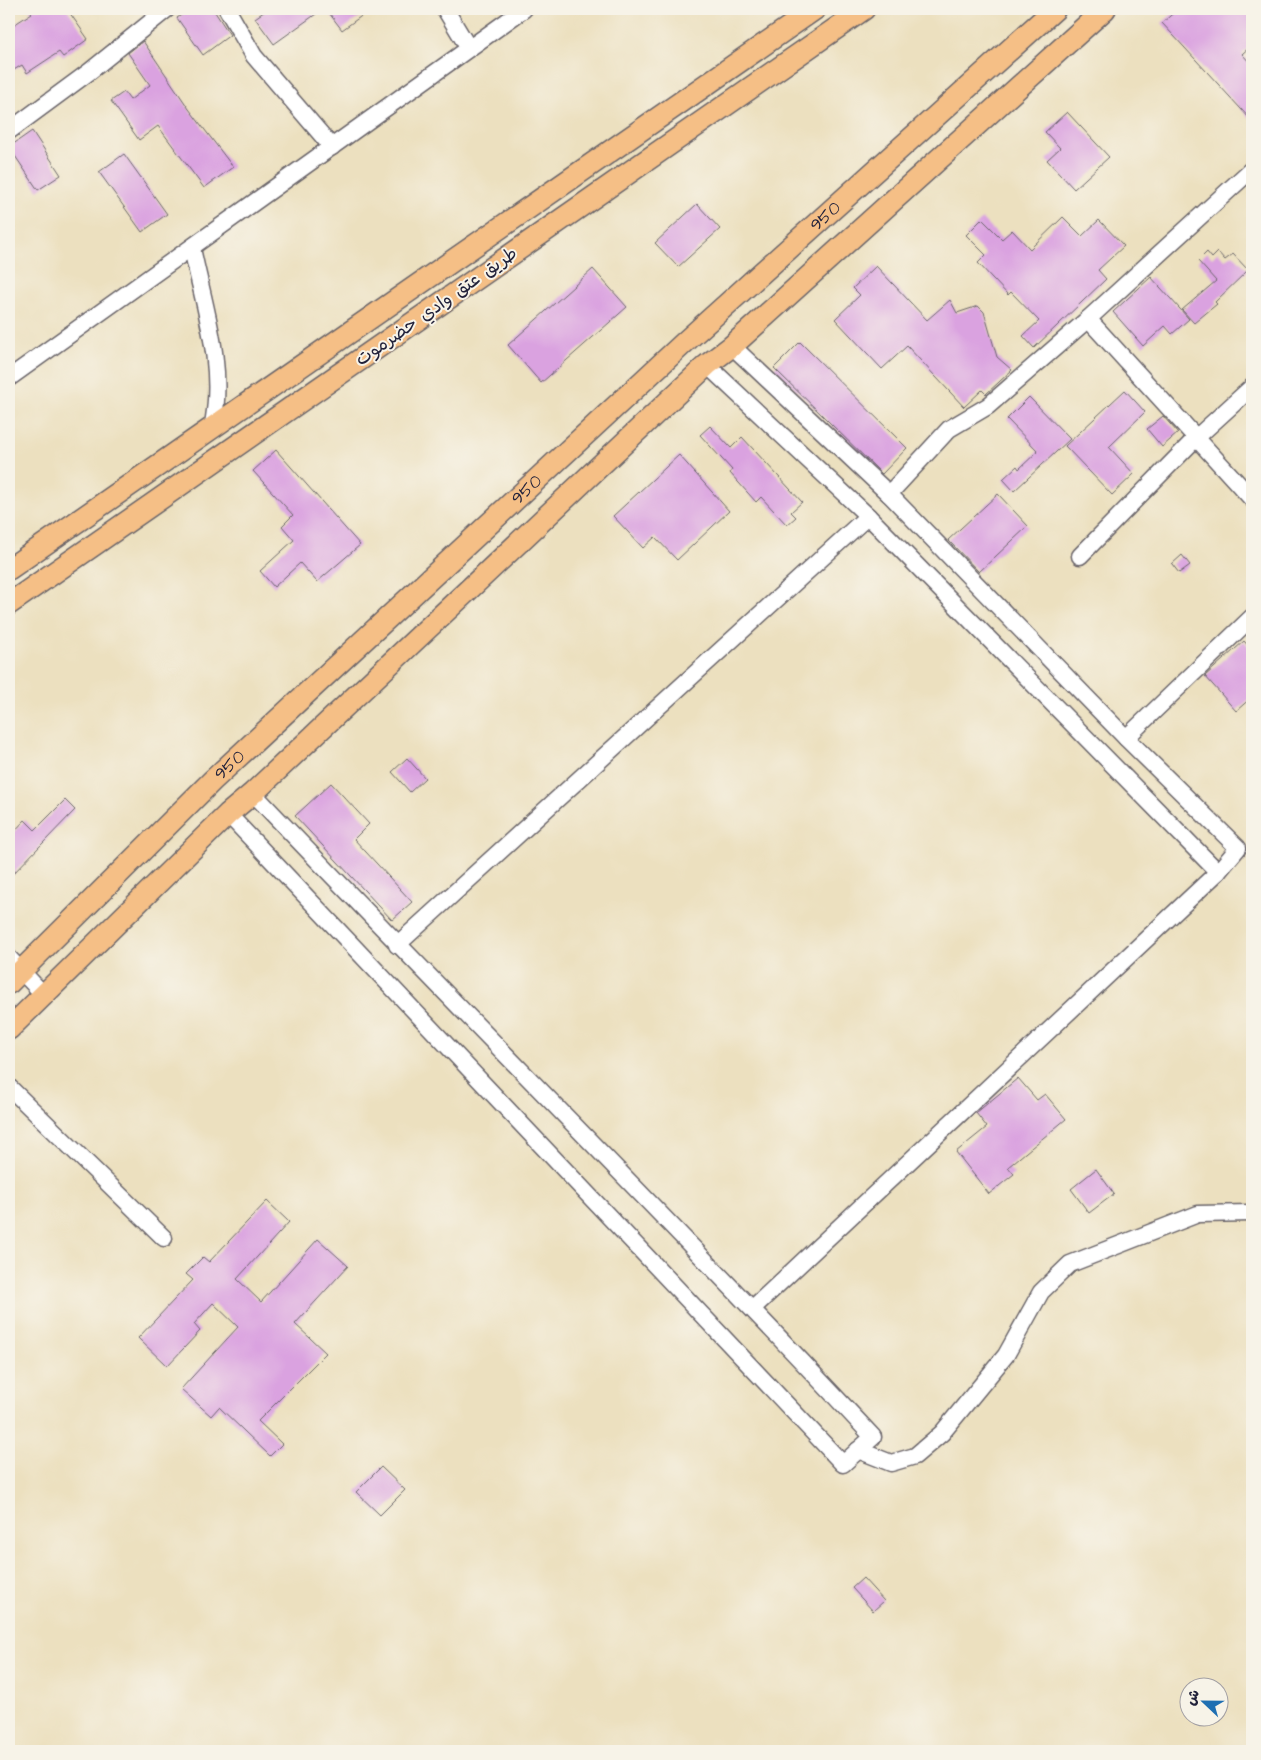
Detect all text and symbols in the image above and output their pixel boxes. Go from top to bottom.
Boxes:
street label: 950 [804,196,846,237]
street label: طريق عتق وادي حضرموت [350,241,522,372]
street label: 950 [505,469,548,511]
street label: 950 [209,744,251,786]
north arrow [1178,1678,1228,1728]
text: ش [1181,1687,1205,1708]

